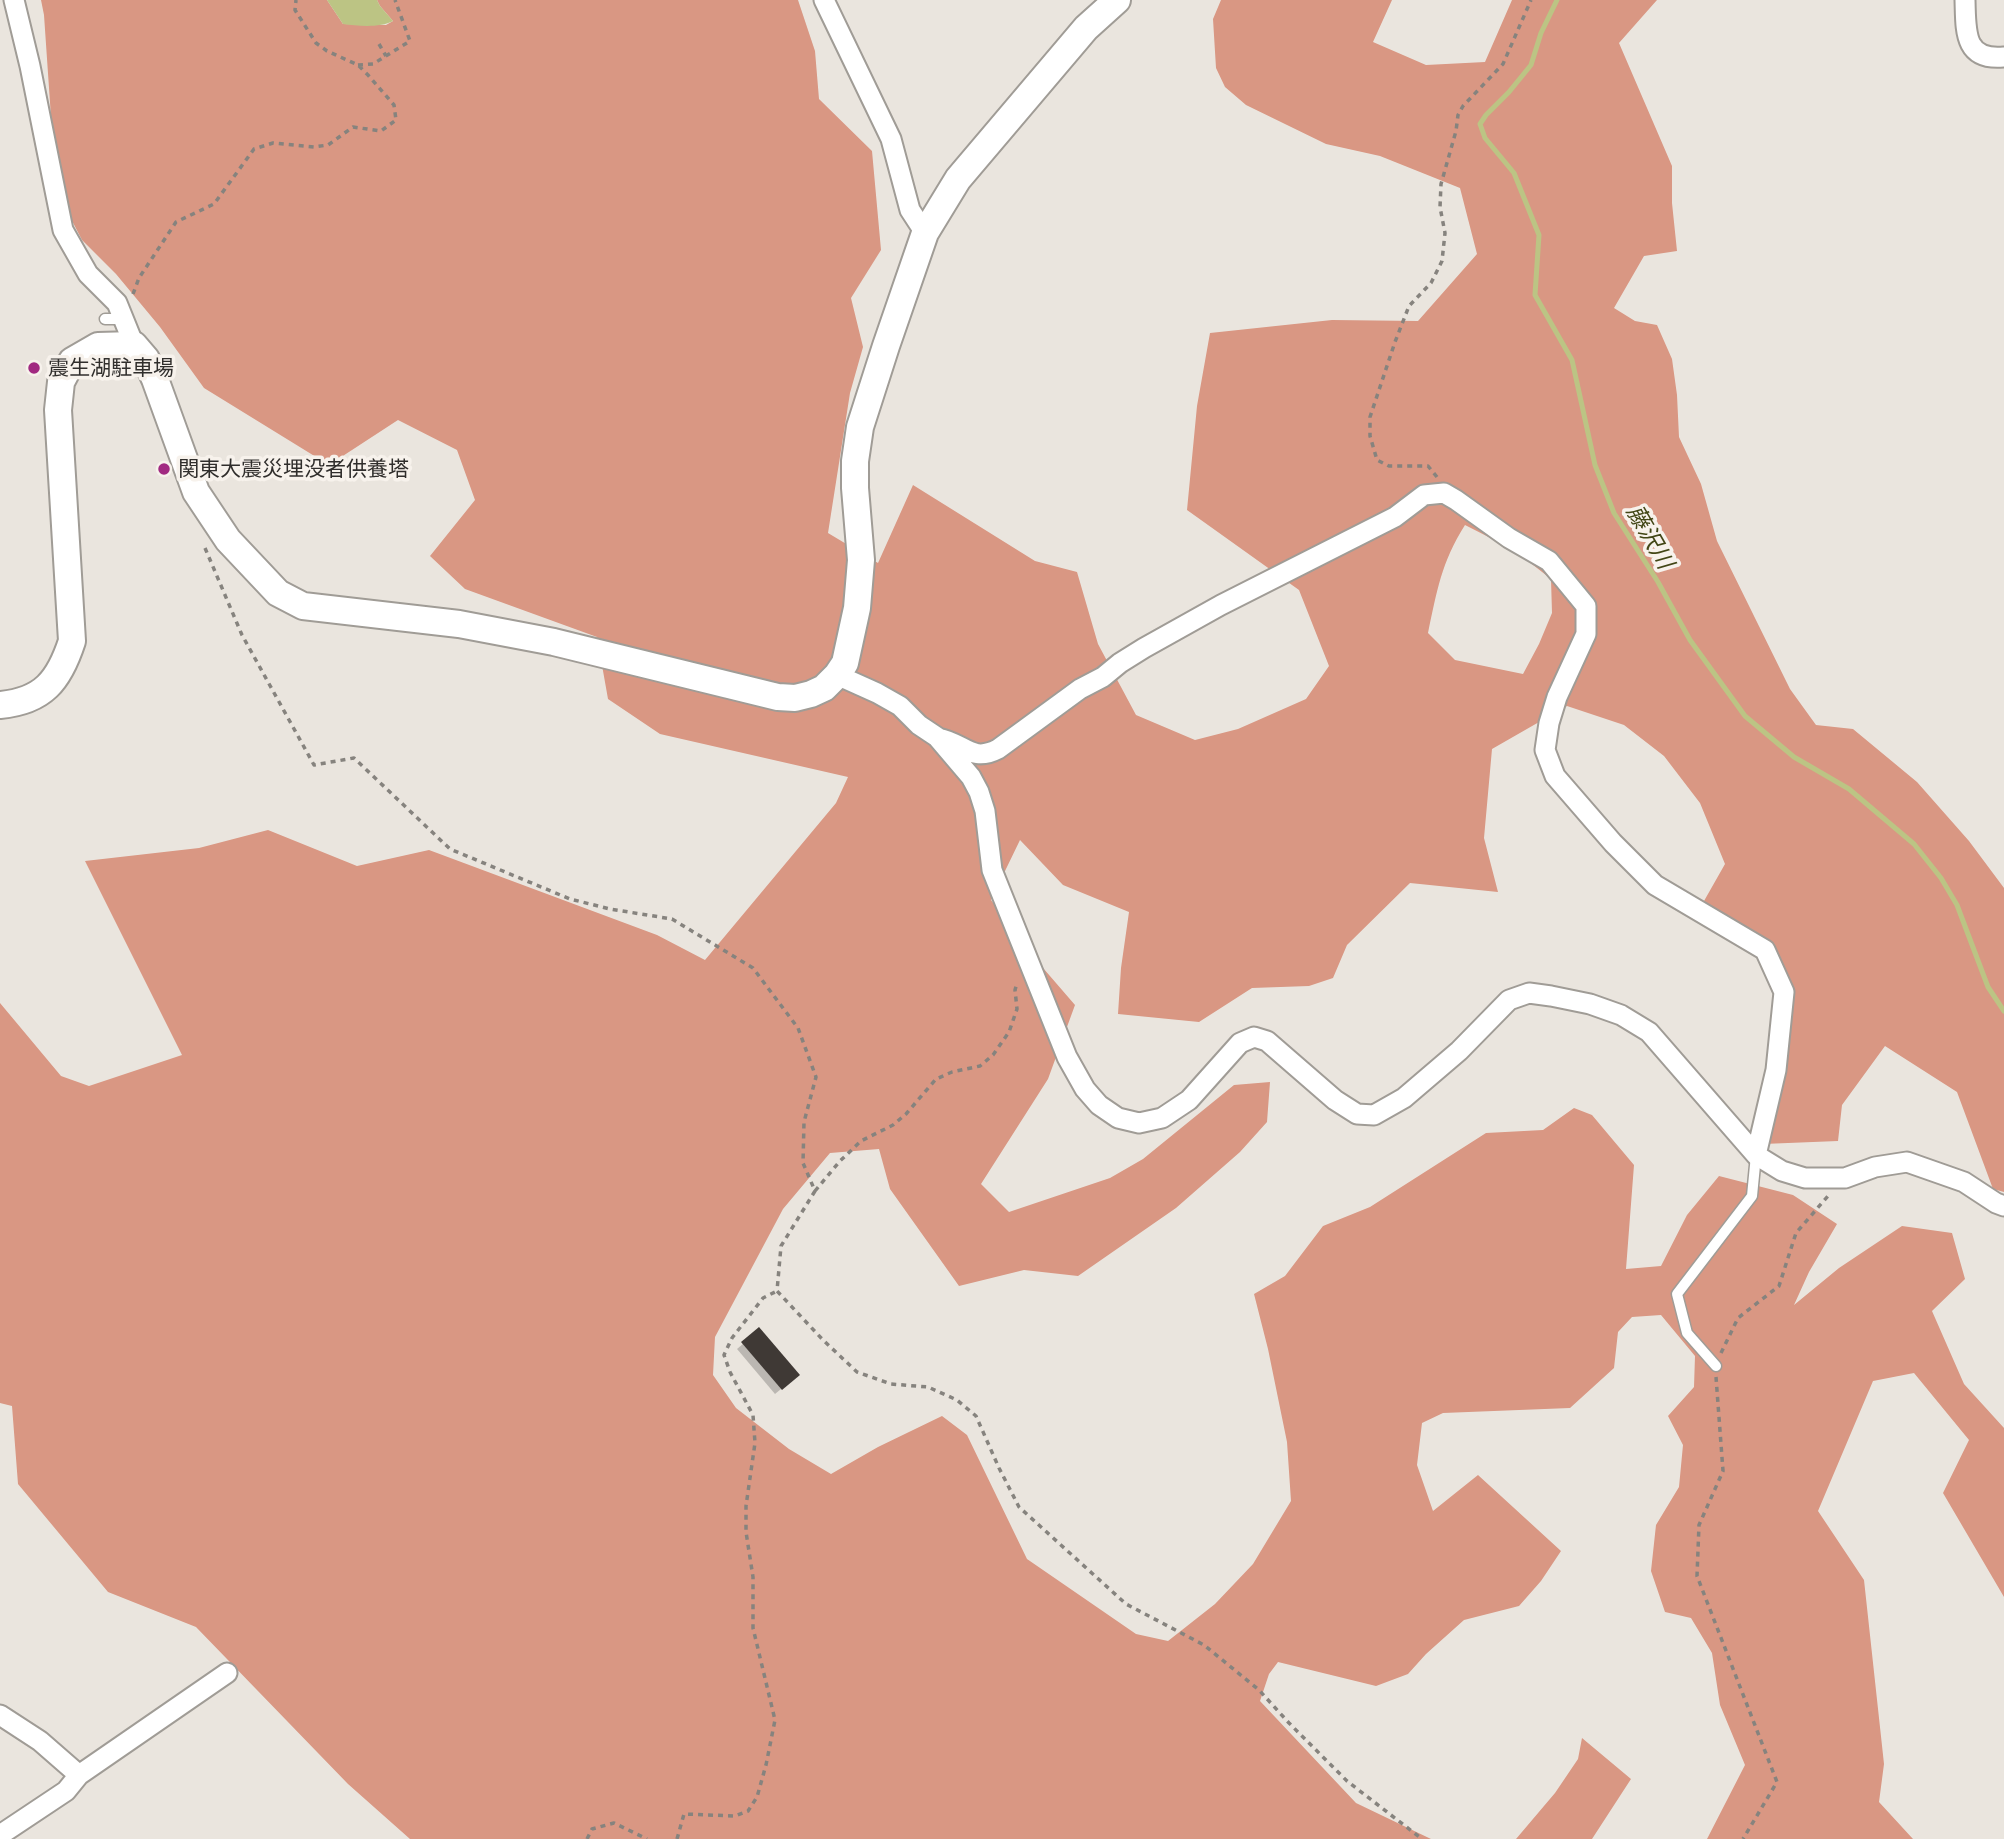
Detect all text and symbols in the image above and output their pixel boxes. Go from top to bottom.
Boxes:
place label: 震生湖駐車場 [48,355,174,381]
marker: 震生湖駐車場 [26,360,42,376]
place label: 関東大震災埋没者供養塔 [178,456,409,482]
marker: 関東大震災埋没者供養塔 [156,461,172,477]
water label: 藤沢川 [1621,500,1679,574]

